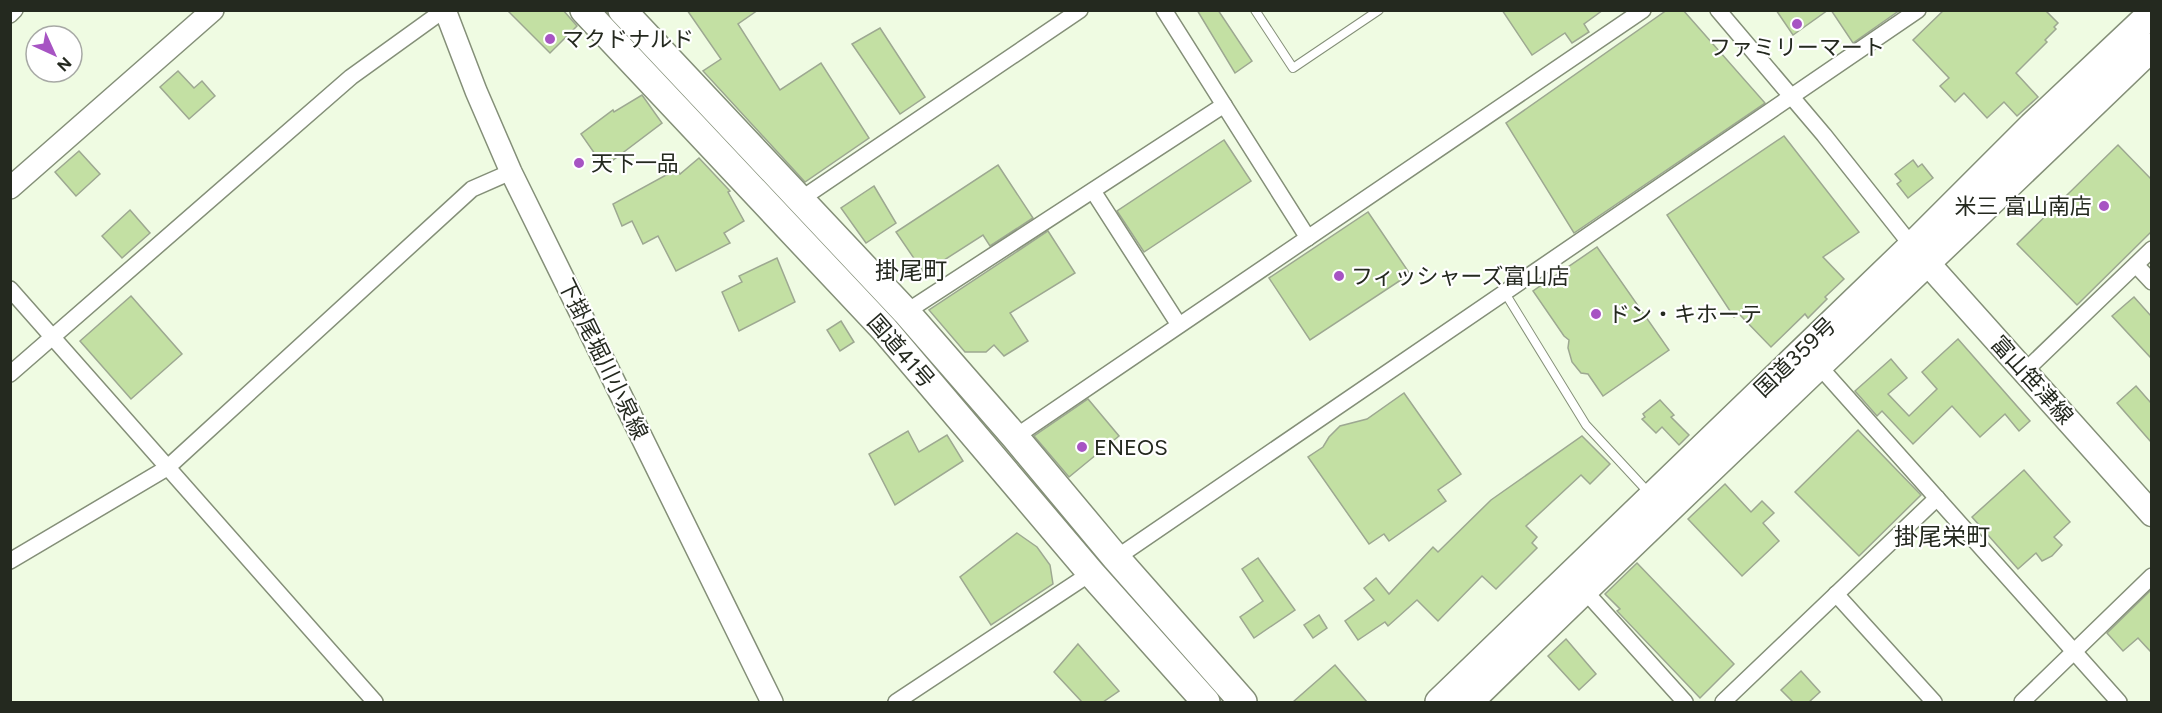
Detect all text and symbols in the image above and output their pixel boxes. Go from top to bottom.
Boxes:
marker: ファミリーマート [1790,17,1804,31]
north arrow [24,24,84,84]
place label: マクドナルド [562,26,694,53]
marker: マクドナルド [543,32,557,46]
place label: ファミリーマート [1709,34,1885,61]
text: N [53,53,75,75]
place label: 天下一品 [591,150,679,177]
marker: 天下一品 [572,156,586,170]
place label: 米三 富山南店 [1955,193,2092,220]
marker: 米三 富山南店 [2097,199,2111,213]
district label: 掛尾町 [875,256,947,285]
place label: フィッシャーズ富山店 [1351,263,1569,290]
marker: フィッシャーズ富山店 [1332,269,1346,283]
street label: 下掛尾堀川小泉線 [552,274,654,444]
place label: ドン・キホーテ [1608,301,1762,328]
marker: ドン・キホーテ [1589,307,1603,321]
street label: 国道41号 [862,309,940,393]
street label: 国道359号 [1749,311,1841,403]
street label: 富山笹津線 [1985,330,2079,430]
place label: ENEOS [1094,434,1168,461]
marker: ENEOS [1075,440,1089,454]
district label: 掛尾栄町 [1894,522,1990,551]

